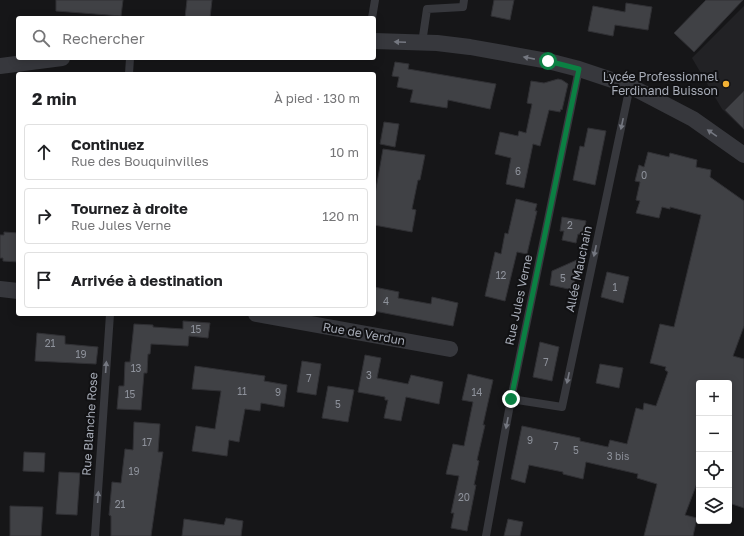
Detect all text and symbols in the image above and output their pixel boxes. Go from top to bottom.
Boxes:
search box [16,16,376,60]
icon: search [30,27,52,49]
text: Rechercher [62,29,145,47]
one-way arrow [393,39,406,45]
route start [539,52,557,70]
one-way arrow [523,54,535,60]
place label: Lycée Professionnel Ferdinand Buisson [603,69,718,98]
marker: Lycée Professionnel Ferdinand Buisson [721,79,731,89]
text: 2 min [32,88,76,109]
text: À pied · 130 m [274,90,360,106]
one-way arrow [619,118,625,130]
one-way arrow [707,129,718,137]
text: Continuez [71,135,144,153]
icon: ahead [33,141,55,163]
text: 10 m [330,144,359,160]
text: Rue des Bouquinvilles [71,153,209,169]
house number: 6 [515,165,521,177]
house number: 0 [641,169,647,181]
text: Tournez à droite [71,199,188,217]
icon: right [33,205,55,227]
text: 120 m [322,208,359,224]
text: Rue Jules Verne [71,217,171,233]
house number: 2 [567,219,573,231]
street label: Allée Mauchain [562,224,595,313]
one-way arrow [592,245,598,257]
street label: Rue Jules Verne [502,253,535,347]
icon: arrive [33,269,55,291]
house number: 12 [496,269,507,281]
text: Arrivée à destination [71,271,223,289]
house number: 5 [560,272,566,284]
house number: 1 [613,281,618,293]
house number: 4 [383,295,389,307]
street label: Rue de Verdun [322,319,406,348]
house number: 15 [191,323,202,335]
house number: 21 [45,337,55,349]
house number: 19 [76,348,86,360]
house number: 7 [543,356,549,368]
one-way arrow [103,361,110,373]
house number: 13 [131,362,141,374]
house number: 3 [366,369,372,381]
street label: Rue Blanche Rose [78,372,101,476]
house number: 7 [306,372,312,384]
one-way arrow [565,372,571,385]
map controls [696,380,732,524]
button: + [696,380,732,416]
house number: 11 [237,385,247,397]
house number: 9 [275,386,281,398]
house number: 14 [472,386,482,398]
house number: 15 [125,388,136,400]
route end [502,390,520,408]
house number: 5 [335,398,341,410]
button: − [696,416,732,452]
one-way arrow [504,417,510,429]
house number: 9 [527,434,533,446]
house number: 17 [142,436,152,448]
house number: 7 [553,440,559,452]
house number: 5 [573,444,579,456]
house number: 3 bis [607,450,629,462]
button: locate [696,452,732,488]
house number: 19 [129,465,139,477]
button: layers [696,488,732,524]
one-way arrow [94,491,101,503]
house number: 20 [458,491,470,503]
house number: 21 [115,498,125,510]

